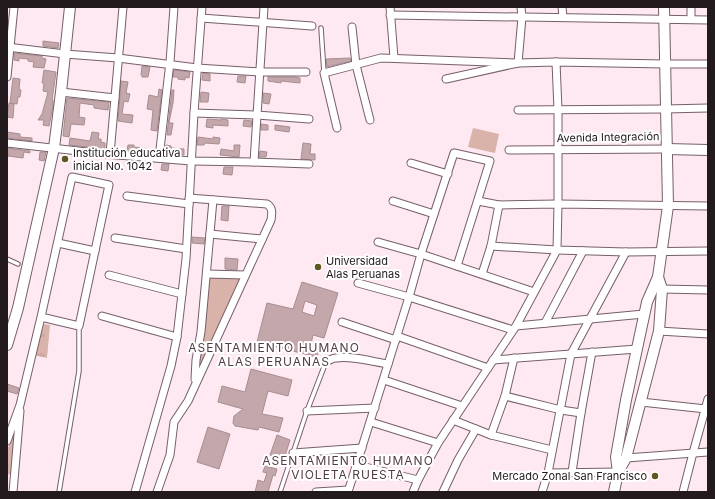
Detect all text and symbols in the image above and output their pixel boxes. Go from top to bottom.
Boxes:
street label: Avenida Integración [556,129,660,145]
place label: Institución educativa inicial No. 1042 [73,146,181,173]
marker: Institución educativa inicial No. 1042 [60,154,70,164]
place label: Universidad Alas Peruanas [326,254,400,281]
marker: Universidad Alas Peruanas [313,262,323,272]
district label: ASENTAMIENTO HUMANO ALAS PERUANAS [188,340,360,369]
district label: ASENTAMIENTO HUMANO VIOLETA RUESTA [262,453,434,482]
place label: Mercado Zonal San Francisco [492,469,647,483]
marker: Mercado Zonal San Francisco [650,471,660,481]

